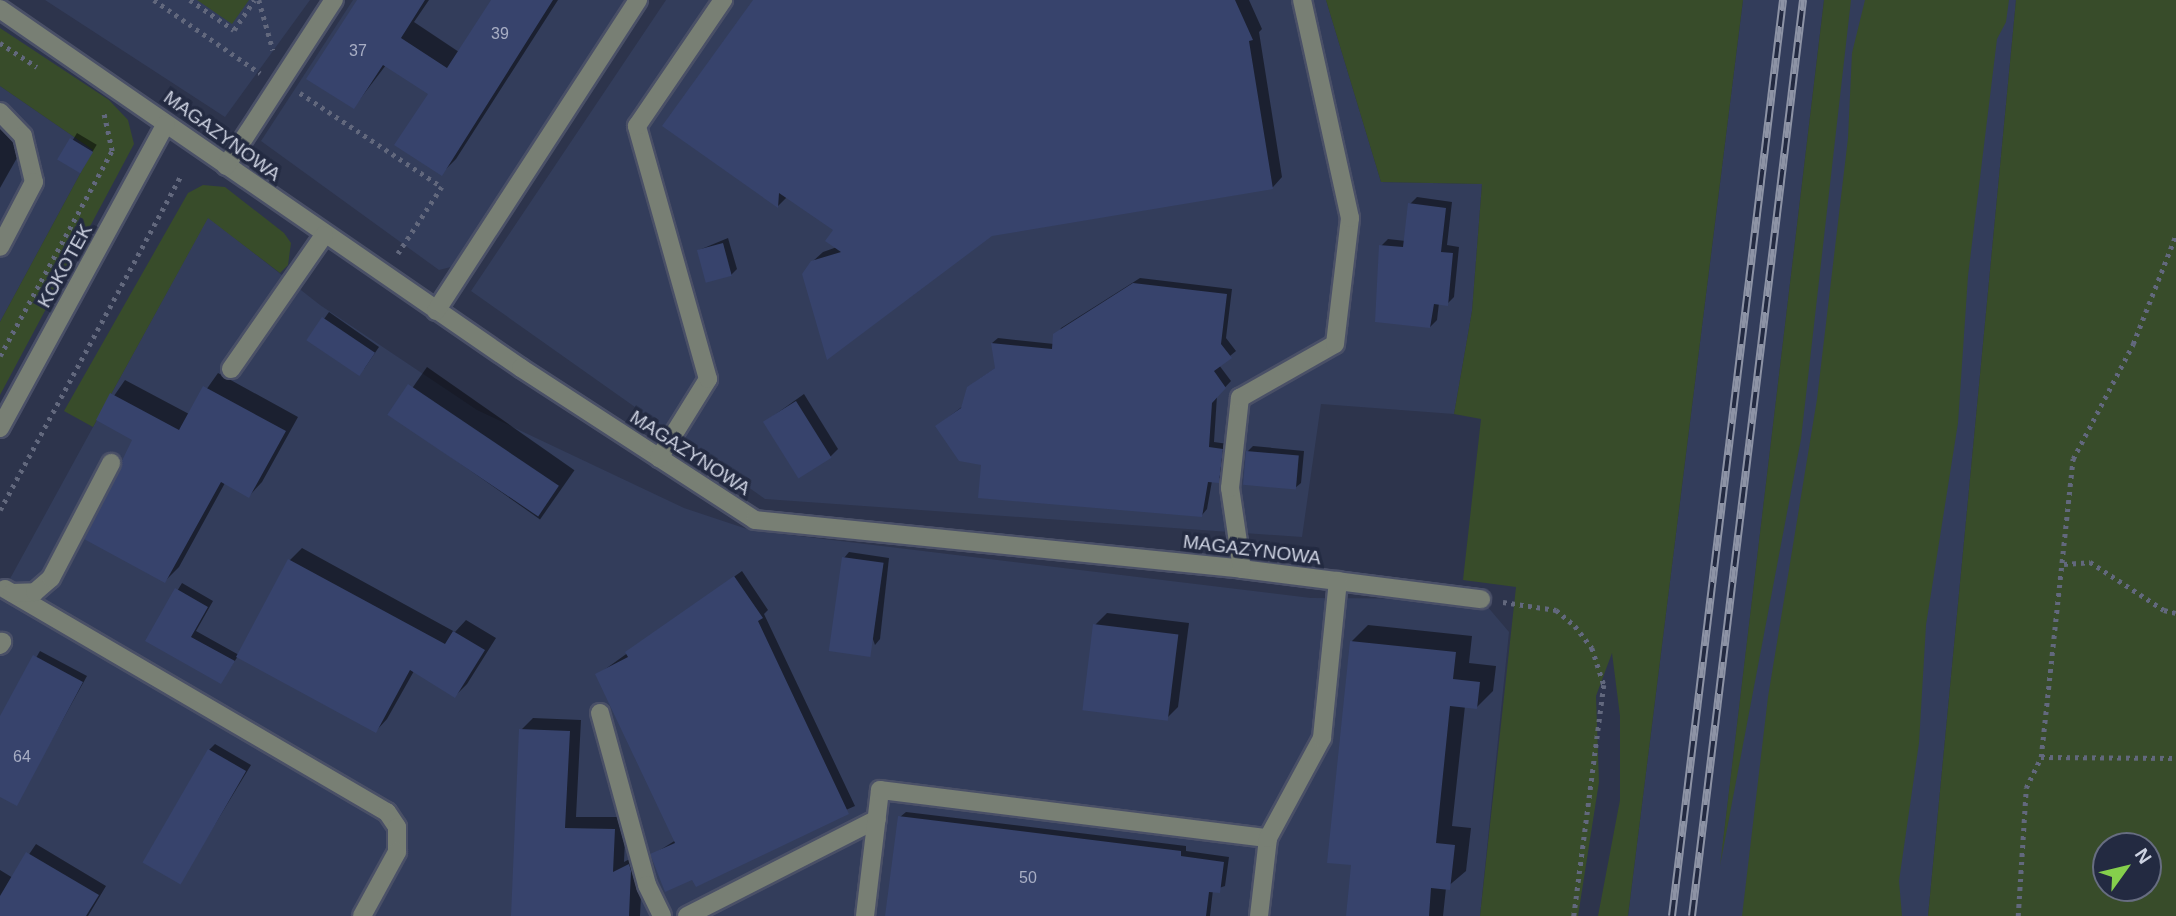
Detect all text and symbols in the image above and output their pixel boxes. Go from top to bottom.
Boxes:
house number: 39 [491,24,509,44]
house number: 37 [349,41,367,61]
street label: MAGAZYNOWA [159,86,285,186]
street label: KOKOTEK [33,220,97,312]
street label: MAGAZYNOWA [626,406,754,500]
street label: MAGAZYNOWA [1182,530,1322,570]
house number: 64 [13,747,31,767]
north arrow [2092,832,2162,902]
text: N [2131,845,2156,868]
house number: 50 [1019,868,1037,888]

